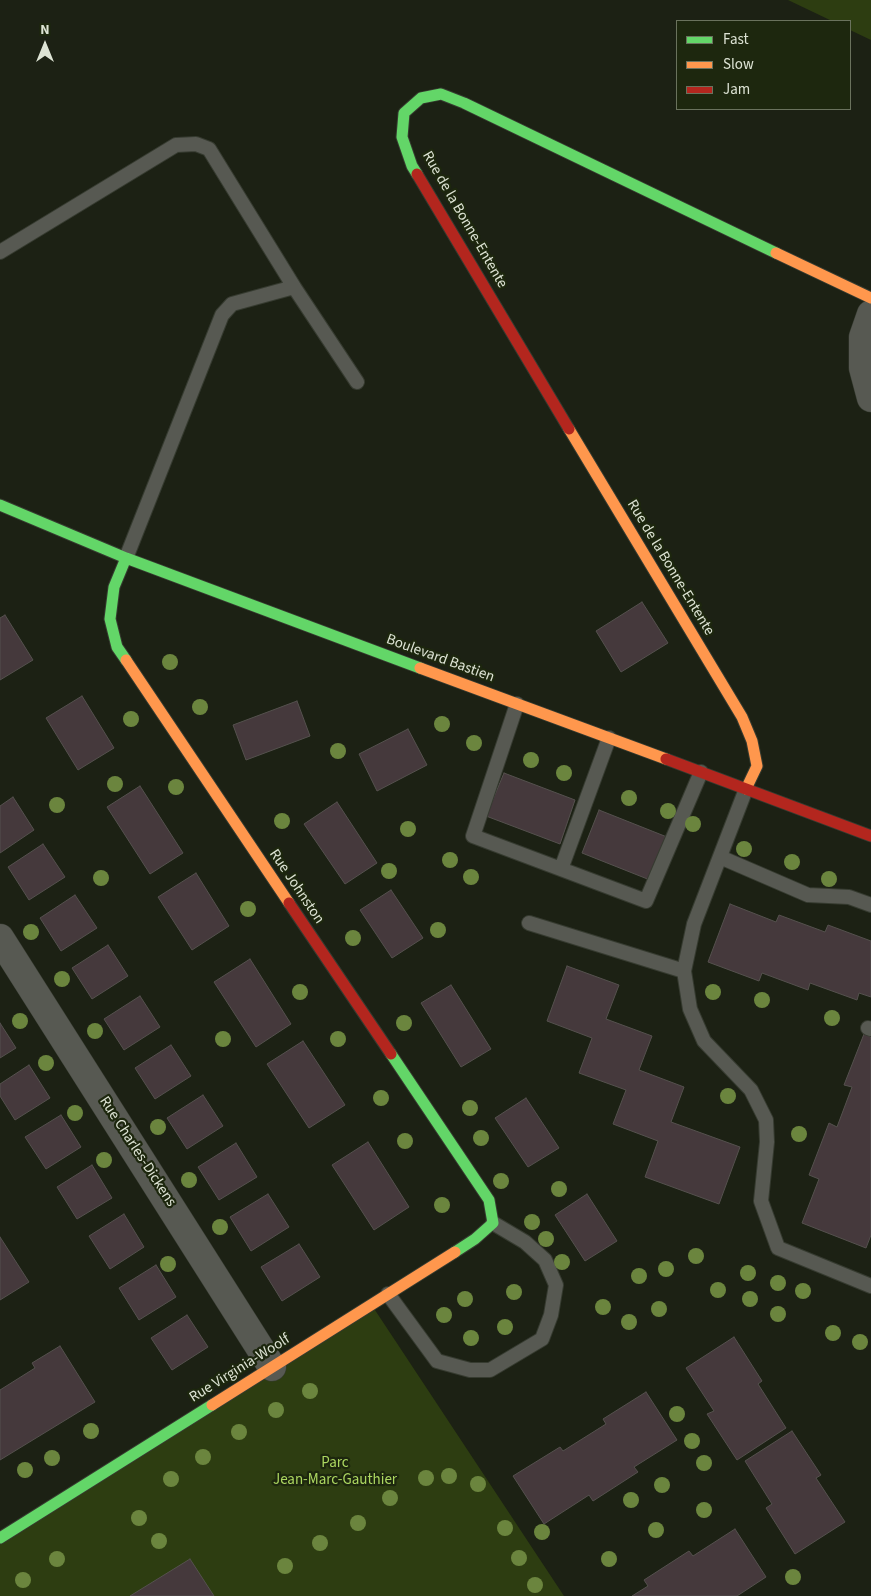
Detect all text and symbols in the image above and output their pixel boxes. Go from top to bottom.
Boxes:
north arrow [20,20,70,70]
text: N [40,20,50,40]
legend [676,20,851,110]
text: Fast [723,29,749,50]
text: Slow [723,54,754,75]
text: Jam [723,79,750,100]
street label: Rue de la Bonne-Entente [417,148,511,292]
street label: Rue de la Bonne-Entente [622,497,718,639]
street label: Boulevard Bastien [383,631,497,687]
street label: Rue Johnston [264,846,328,928]
street label: Rue Charles-Dickens [95,1093,179,1211]
street label: Rue Virginia-Woolf [186,1331,294,1407]
park label: Parc Jean-Marc-Gauthier [273,1455,397,1490]

